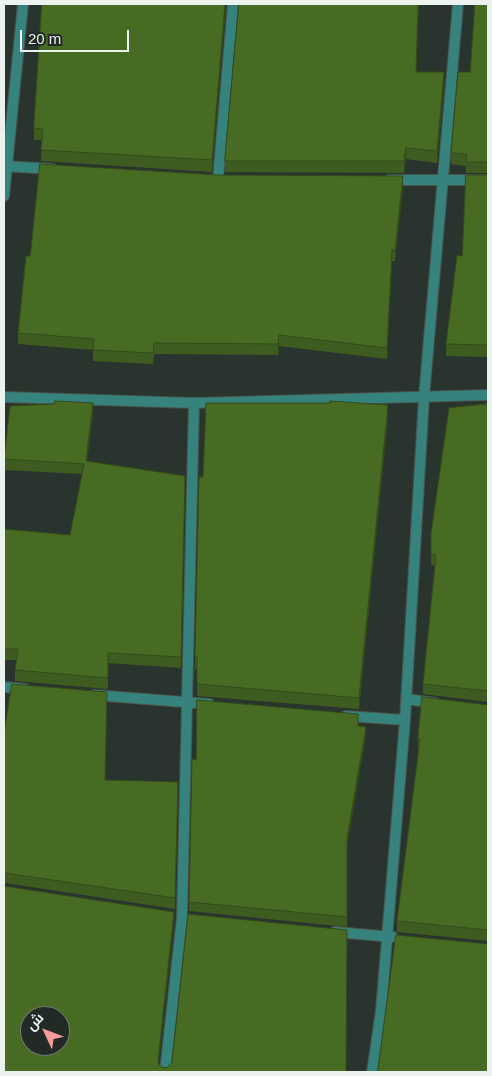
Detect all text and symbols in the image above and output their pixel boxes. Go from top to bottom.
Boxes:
scale bar [22,20,131,52]
text: 20 m [28,30,61,47]
north arrow [20,1006,70,1056]
text: ش [23,1009,47,1033]

